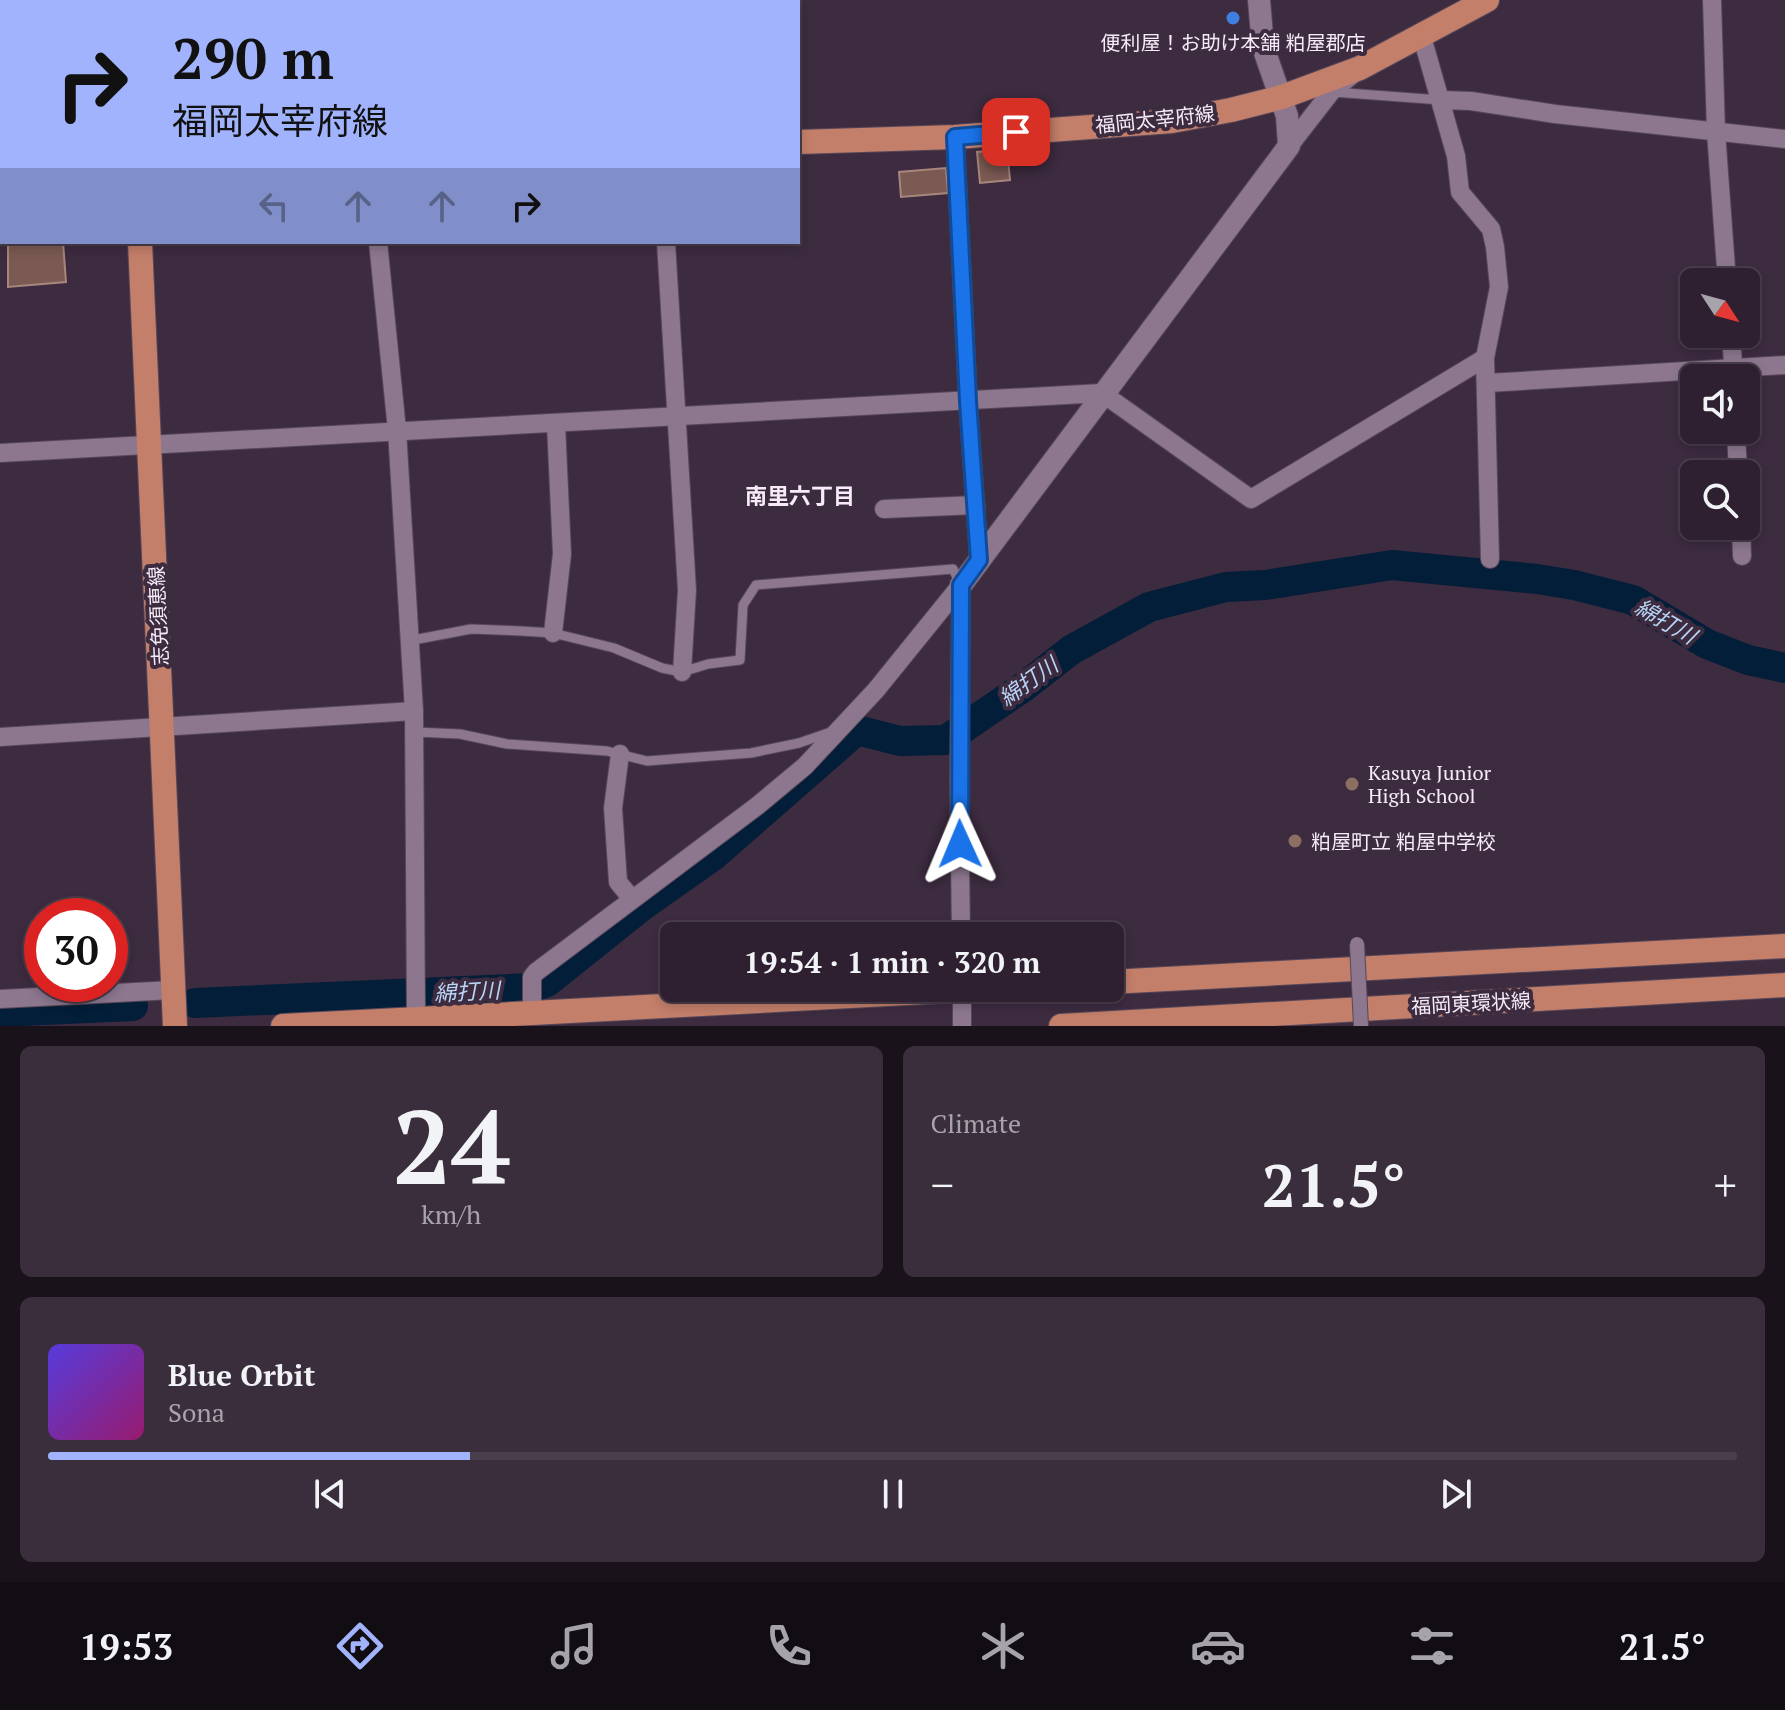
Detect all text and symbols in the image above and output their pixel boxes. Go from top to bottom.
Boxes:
marker: 便利屋！お助け本舗 粕屋郡店 [1224,9,1242,27]
text: 290 m [172,21,334,95]
place label: 便利屋！お助け本舗 粕屋郡店 [1101,29,1365,56]
icon: right [40,32,144,136]
text: 福岡太宰府線 [172,97,388,144]
pin [982,98,1050,166]
street label: 福岡太宰府線 [1094,99,1216,139]
icon: arrive [994,110,1038,154]
icon: left [252,184,296,228]
icon: ahead [336,184,380,228]
icon: ahead [420,184,464,228]
icon: right [504,184,548,228]
north arrow [1680,268,1760,348]
map controls [1680,268,1760,540]
button: sound [1680,364,1760,444]
button: search [1680,460,1760,540]
district label: 南里六丁目 [745,481,855,510]
street label: 志免須恵線 [142,565,174,667]
water label: 綿打川 [1630,592,1704,651]
water label: 綿打川 [993,649,1065,712]
place label: Kasuya Junior High School [1368,759,1491,809]
marker: Kasuya Junior High School [1343,775,1361,793]
position arrow [918,802,1002,886]
place label: 粕屋町立 粕屋中学校 [1311,828,1496,855]
marker: 粕屋町立 粕屋中学校 [1286,832,1304,850]
speed limit sign: 30 [24,898,128,1002]
text: 19:54 · 1 min · 320 m [744,942,1040,982]
water label: 綿打川 [433,975,503,1007]
street label: 福岡東環状線 [1410,986,1532,1020]
text: 24 [392,1076,510,1214]
text: Climate [931,1106,1021,1140]
text: 21.5° [1262,1145,1406,1224]
text: − [931,1155,954,1214]
text: + [1714,1155,1737,1214]
text: km/h [421,1197,481,1231]
text: Blue Orbit [168,1355,315,1395]
text: Sona [168,1395,225,1429]
icon: previous [308,1472,352,1516]
icon: pause [871,1472,915,1516]
icon: next [1434,1472,1478,1516]
icon: directions [332,1618,388,1674]
icon: music [546,1618,602,1674]
icon: phone [761,1618,817,1674]
icon: climate [975,1618,1031,1674]
icon: car [1190,1618,1246,1674]
icon: filters [1404,1618,1460,1674]
text: 19:53 [79,1623,173,1670]
text: 21.5° [1619,1623,1706,1670]

